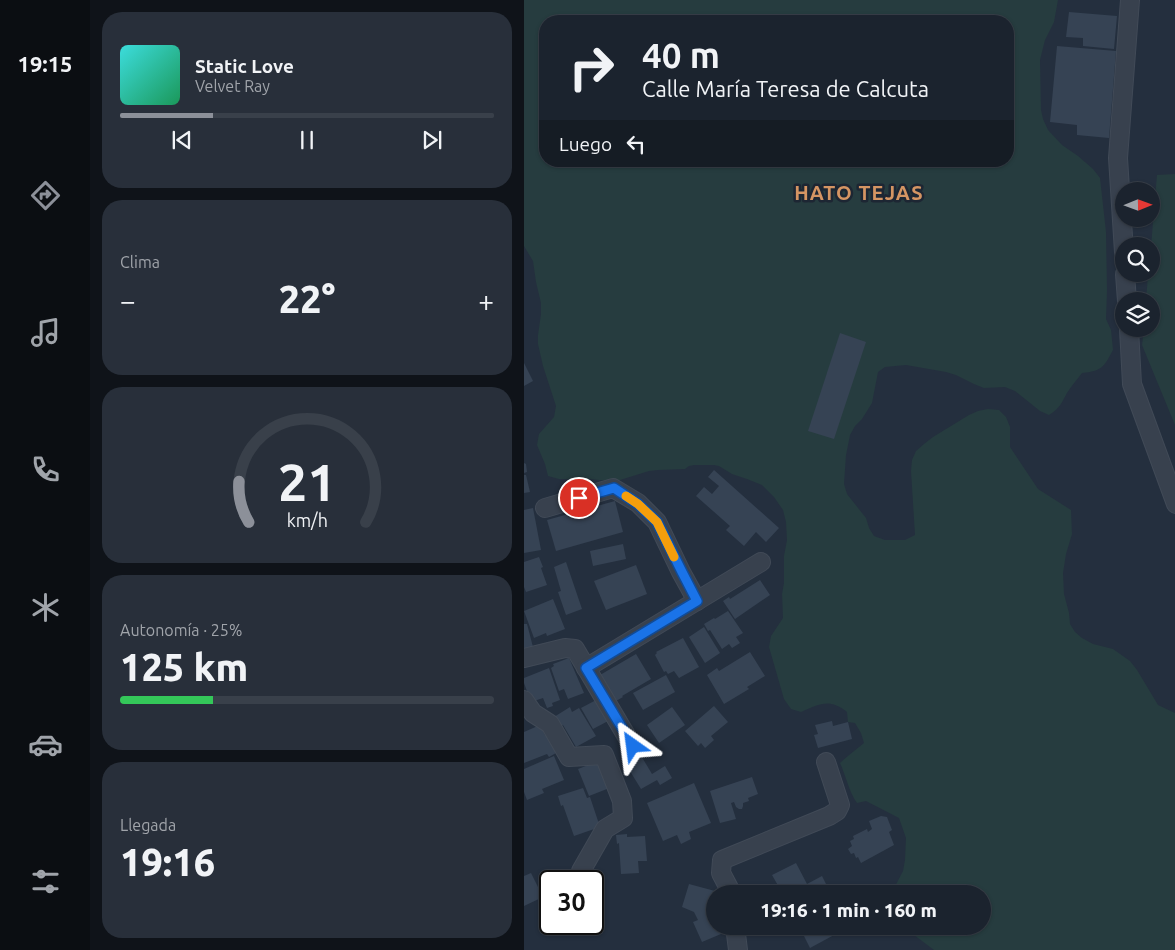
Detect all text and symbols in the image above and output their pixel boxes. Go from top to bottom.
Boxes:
icon: right [559,35,624,100]
text: 40 m [642,35,720,75]
text: 19:15 [17,51,73,76]
text: Static Love [195,55,294,77]
text: Calle María Teresa de Calcuta [642,76,929,101]
text: Velvet Ray [195,77,270,95]
icon: previous [168,126,196,154]
icon: pause [293,126,321,154]
icon: next [418,126,446,154]
icon: left [622,130,650,158]
text: Luego [559,133,612,155]
icon: directions [28,178,63,213]
district label: HATO TEJAS [794,181,924,204]
north arrow [1115,182,1160,228]
map controls [1115,182,1160,337]
button: search [1115,237,1160,282]
text: Clima [120,253,160,271]
text: 22° [279,278,335,320]
text: − [120,285,136,316]
text: + [478,285,494,316]
button: layers [1115,292,1160,337]
icon: music [28,315,63,350]
icon: phone [28,452,63,487]
text: 21 [278,453,336,511]
pin [558,477,600,519]
icon: arrive [565,484,593,512]
text: km/h [286,510,328,530]
icon: climate [28,590,63,625]
text: Autonomía · 25% [120,621,242,639]
text: 125 km [120,646,248,688]
position arrow [606,719,658,771]
icon: car [28,727,63,762]
text: Llegada [120,816,176,834]
text: 19:16 [120,841,215,883]
icon: filters [28,864,63,899]
speed limit sign: 30 [539,870,604,935]
text: 19:16 · 1 min · 160 m [760,899,937,921]

